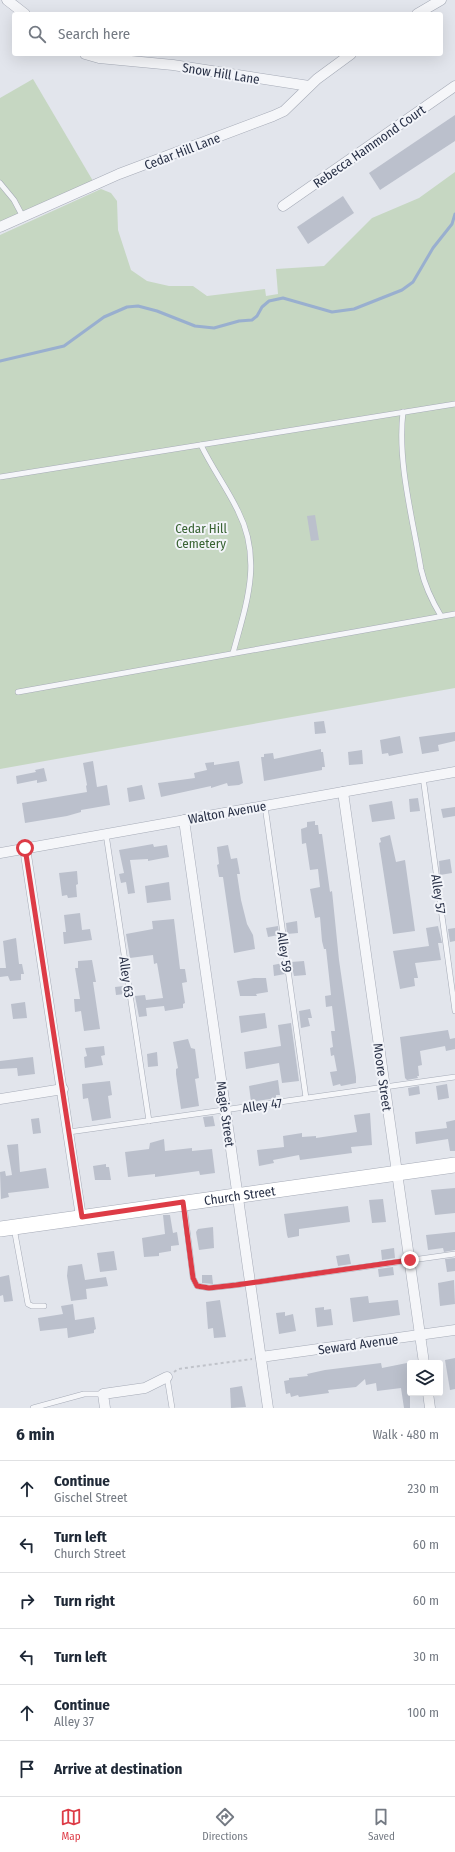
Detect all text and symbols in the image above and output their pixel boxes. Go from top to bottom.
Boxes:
search box [12,12,443,56]
icon: search [26,23,48,45]
text: Search here [58,25,130,43]
street label: Snow Hill Lane [181,60,261,87]
street label: Rebecca Hammond Court [310,102,429,191]
street label: Cedar Hill Lane [142,130,222,173]
park label: Cedar Hill Cemetery [175,521,227,551]
street label: Walton Avenue [187,798,267,827]
route start [16,839,34,857]
street label: Alley 57 [428,873,449,915]
street label: Alley 59 [274,931,295,973]
street label: Alley 63 [116,956,137,999]
street label: Moore Street [370,1042,395,1113]
street label: Magie Street [213,1080,238,1149]
street label: Alley 47 [241,1095,283,1116]
street label: Church Street [203,1183,277,1208]
route end [401,1251,419,1269]
street label: Seward Avenue [317,1331,399,1358]
map controls [407,1360,443,1396]
button: layers [407,1360,443,1396]
text: 6 min [16,1424,55,1445]
text: Walk · 480 m [372,1427,439,1442]
text: Continue [54,1472,110,1490]
icon: ahead [16,1478,38,1500]
text: 230 m [408,1481,439,1496]
text: Gischel Street [54,1490,128,1505]
text: Turn left [54,1528,107,1546]
icon: left [16,1534,38,1556]
text: 60 m [413,1537,439,1552]
text: Church Street [54,1546,126,1561]
icon: right [16,1590,38,1612]
text: Turn right [54,1592,115,1610]
text: 60 m [413,1593,439,1608]
icon: left [16,1646,38,1668]
text: Turn left [54,1648,107,1666]
text: 30 m [413,1649,439,1664]
text: Continue [54,1696,110,1714]
icon: ahead [16,1702,38,1724]
text: 100 m [407,1705,439,1720]
text: Alley 37 [54,1714,94,1729]
icon: arrive [16,1758,38,1780]
text: Arrive at destination [54,1760,182,1778]
tab: Map [60,1806,82,1843]
tab: Directions [202,1806,248,1843]
tab: Saved [368,1806,395,1843]

